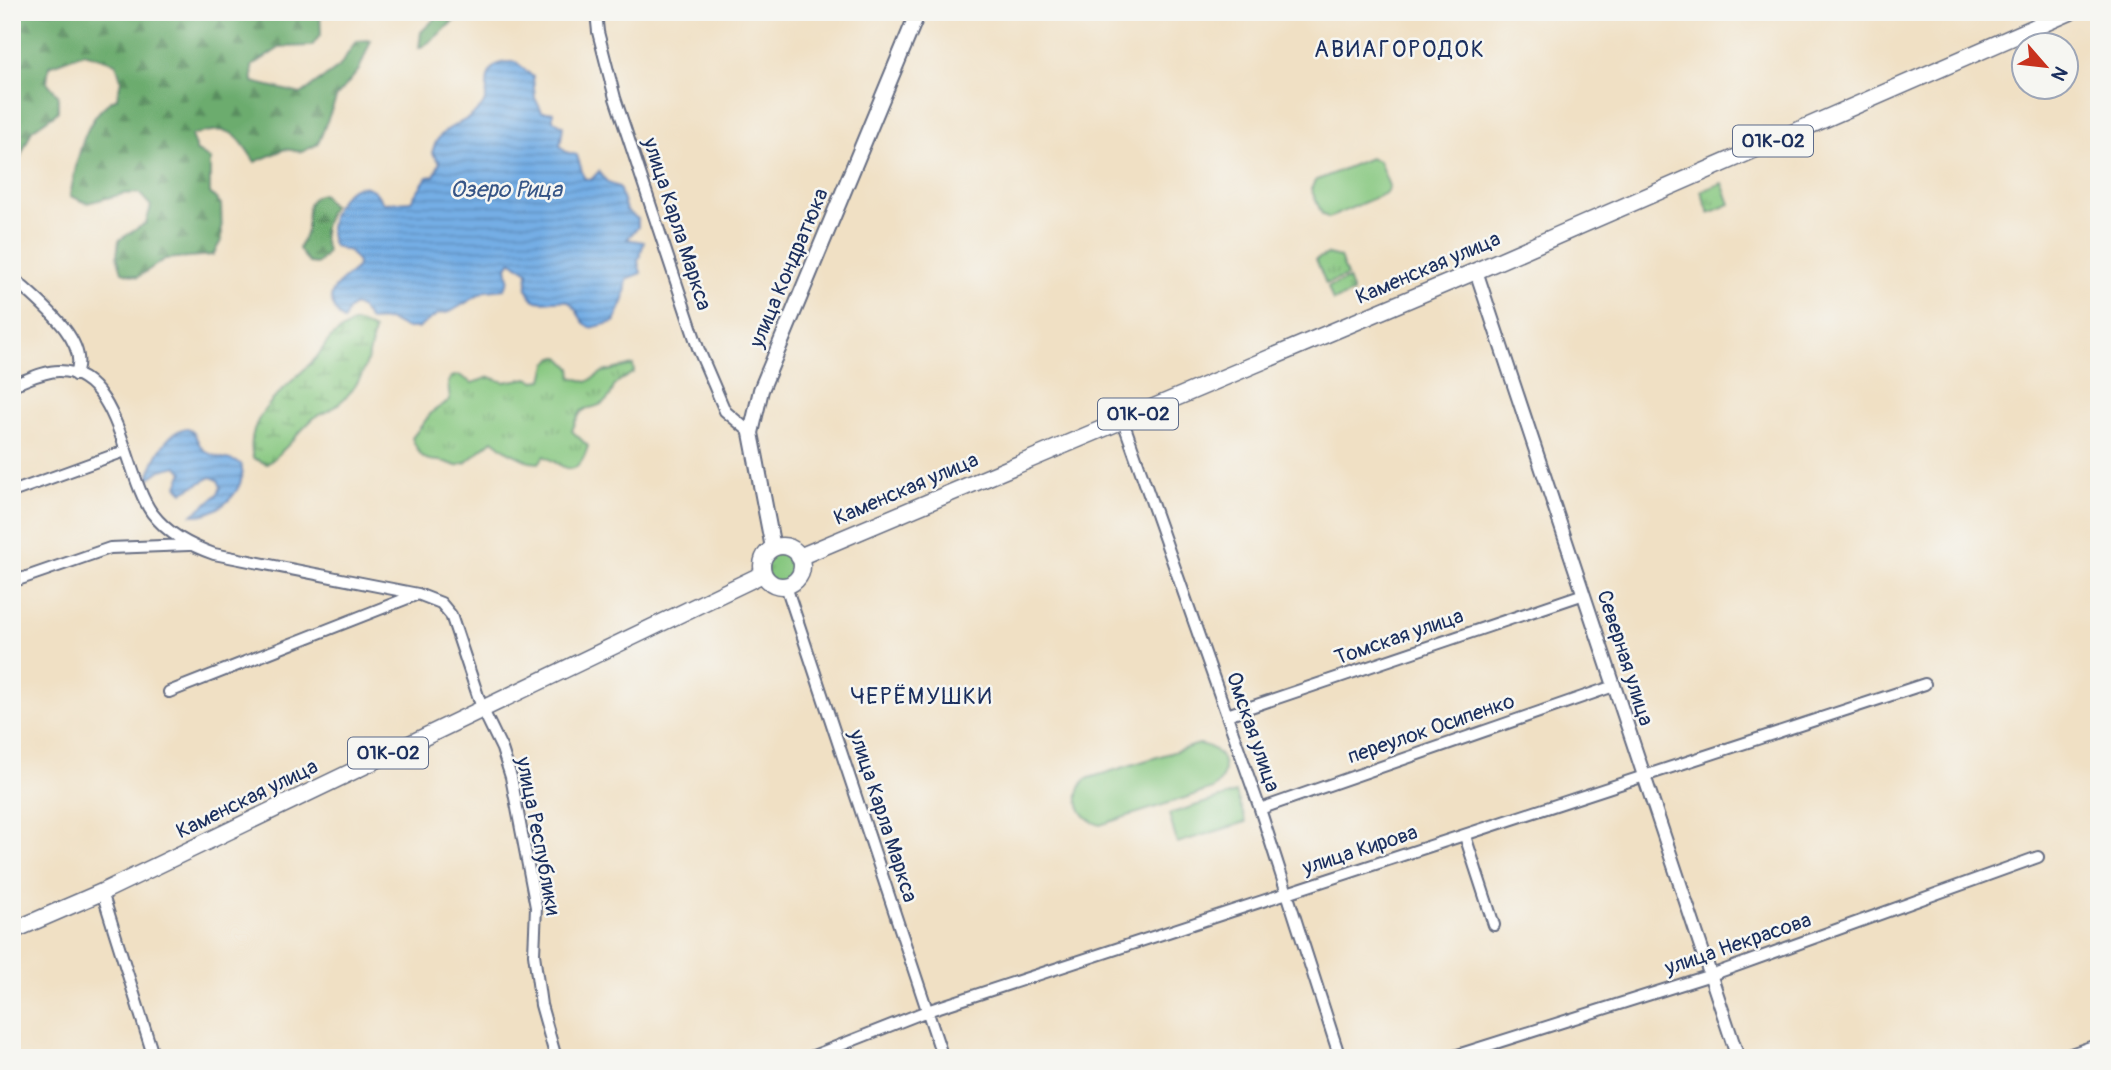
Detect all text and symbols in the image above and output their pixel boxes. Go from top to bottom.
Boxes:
north arrow [2010,32,2080,102]
district label: АВИАГОРОДОК [1314,35,1486,64]
text: N [2045,62,2073,85]
road number: 01К-02 [1733,125,1813,156]
street label: улица Карла Маркса [636,133,718,314]
water label: Озеро Рица [450,175,563,204]
street label: улица Кондратюка [743,184,835,353]
street label: Каменская улица [1352,225,1504,311]
road number: 01К-02 [1098,398,1178,430]
street label: Каменская улица [830,446,982,532]
street label: Северная улица [1590,587,1660,729]
street label: Томская улица [1331,602,1467,672]
street label: Омская улица [1220,668,1286,796]
district label: ЧЕРЁМУШКИ [850,682,994,711]
street label: переулок Осипенко [1344,688,1518,770]
street label: улица Карла Маркса [842,725,924,906]
road number: 01К-02 [348,738,428,768]
street label: Каменская улица [172,753,322,845]
street label: улица Республики [509,754,567,917]
street label: улица Кирова [1298,819,1421,882]
street label: улица Некрасова [1660,906,1815,982]

